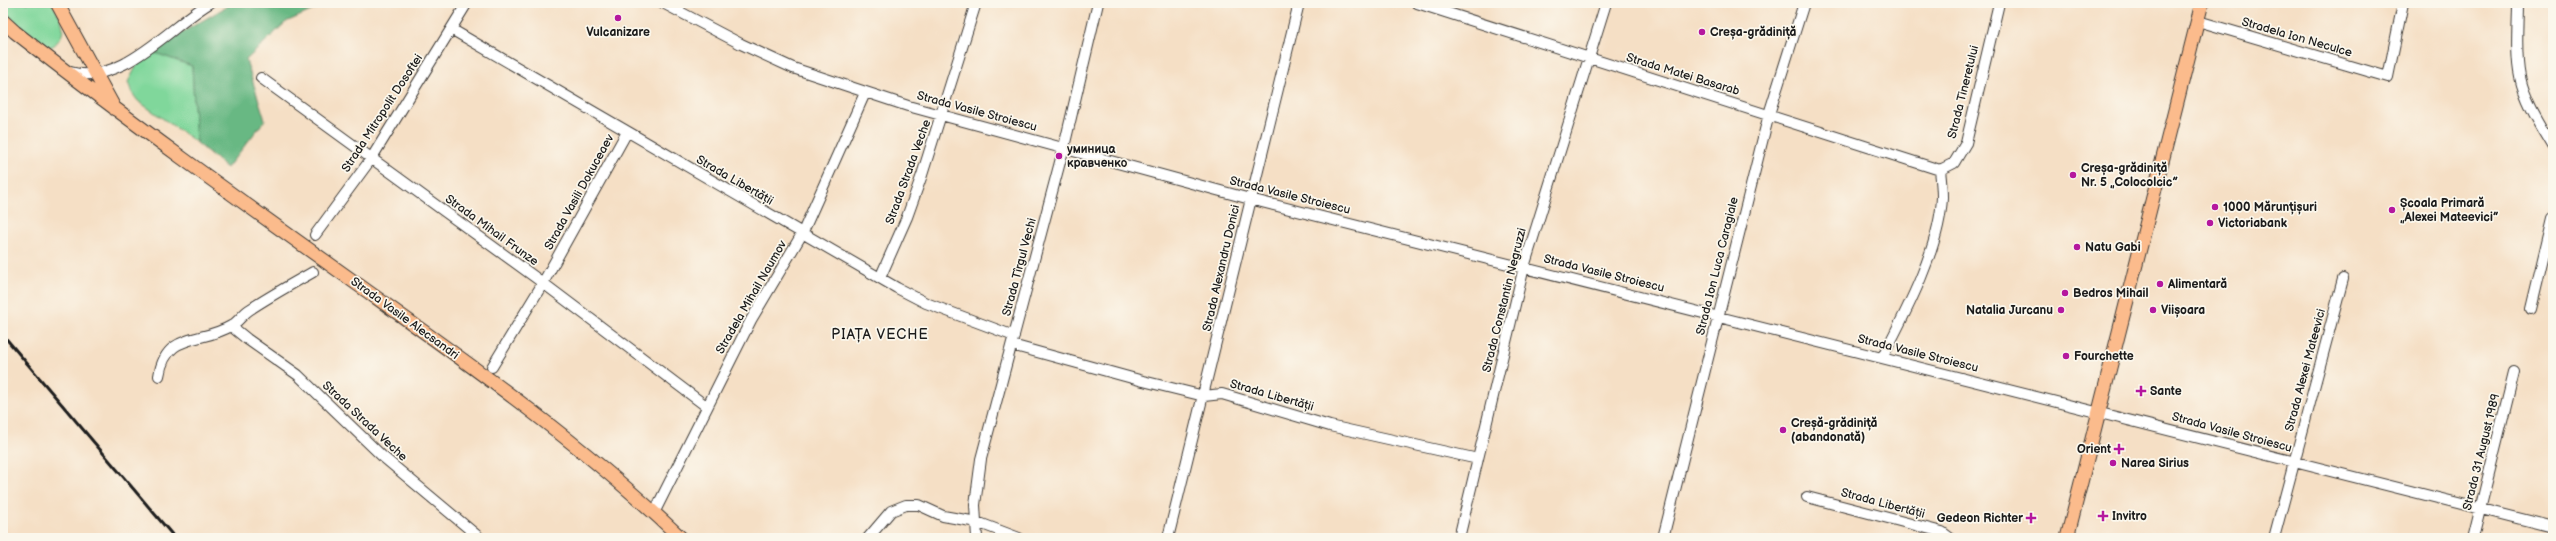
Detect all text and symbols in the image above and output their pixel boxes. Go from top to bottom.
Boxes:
marker: Vulcanizare [613,13,623,23]
street label: Stradela Ion Neculce [2240,15,2354,60]
place label: Vulcanizare [586,25,650,40]
place label: Creșa-grădiniță [1710,25,1797,40]
marker: Creșa-grădiniță [1697,27,1707,37]
street label: Strada Tineretului [1945,44,1982,140]
street label: Strada Matei Basarab [1624,50,1742,99]
street label: Strada Mitropolit Dosoftei [339,51,426,175]
street label: Strada Vasile Stroiescu [915,88,1039,135]
street label: Strada Strada Veche [883,118,934,227]
street label: Strada Vasili Dokuceaev [541,131,618,253]
place label: уминица кравченко [1067,142,1128,171]
marker: уминица кравченко [1054,151,1064,161]
street label: Strada Libertății [694,152,776,209]
place label: Creșa-grădiniță Nr. 5 „Colocolcic” [2081,161,2178,190]
marker: Creșa-grădiniță Nr. 5 „Colocolcic” [2068,170,2078,180]
street label: Strada Vasile Stroiescu [1228,173,1352,218]
street label: Strada Mihail Frunze [442,192,541,269]
street label: Strada Ion Luca Caragiale [1693,196,1742,337]
place label: Școala Primară „Alexei Mateevici” [2400,196,2499,225]
place label: 1000 Mărunțișuri [2223,200,2317,215]
marker: 1000 Mărunțișuri [2210,202,2220,212]
street label: Strada Alexandru Donici [1200,203,1243,333]
marker: Școala Primară „Alexei Mateevici” [2387,205,2397,215]
street label: Strada Tîrgul Vechi [999,216,1040,318]
place label: Victoriabank [2218,216,2288,231]
marker: Victoriabank [2205,218,2215,228]
street label: Strada Constantin Negruzzi [1479,226,1530,374]
street label: Stradela Mihail Naumov [713,238,790,357]
place label: Natu Gabi [2085,240,2141,255]
marker: Natu Gabi [2072,242,2082,252]
street label: Strada Vasile Stroiescu [1542,251,1666,296]
street label: Strada Vasile Alecsandri [348,274,462,363]
place label: Alimentară [2167,277,2227,292]
marker: Alimentară [2155,279,2165,289]
place label: Bedros Mihail [2073,286,2149,301]
marker: Bedros Mihail [2060,288,2070,298]
place label: Natalia Jurcanu [1966,303,2053,318]
place label: Viișoara [2161,303,2205,318]
marker: Natalia Jurcanu [2056,305,2066,315]
marker: Viișoara [2148,305,2158,315]
street label: Strada Alexei Mateevici [2282,307,2329,433]
district label: PIAȚA VECHE [831,326,929,343]
street label: Strada Vasile Stroiescu [1856,331,1980,376]
place label: Fourchette [2074,349,2134,364]
marker: Fourchette [2061,351,2071,361]
street label: Strada Libertății [1228,376,1316,415]
street label: Strada Strada Veche [319,378,410,465]
place label: Sante [2150,384,2182,399]
marker: Sante [2135,385,2147,397]
street label: Strada 31 August 1989 [2460,392,2503,512]
street label: Strada Vasile Stroiescu [2170,409,2294,456]
place label: Creșă-grădiniță (abandonată) [1791,416,1878,445]
marker: Creșă-grădiniță (abandonată) [1778,425,1788,435]
place label: Orient [2077,442,2111,457]
marker: Orient [2114,444,2124,454]
place label: Narea Sirius [2121,456,2189,471]
marker: Narea Sirius [2108,458,2118,468]
street label: Strada Libertății [1839,485,1927,522]
place label: Invitro [2112,509,2147,524]
marker: Invitro [2097,510,2109,522]
place label: Gedeon Richter [1937,511,2023,526]
marker: Gedeon Richter [2026,513,2036,523]

